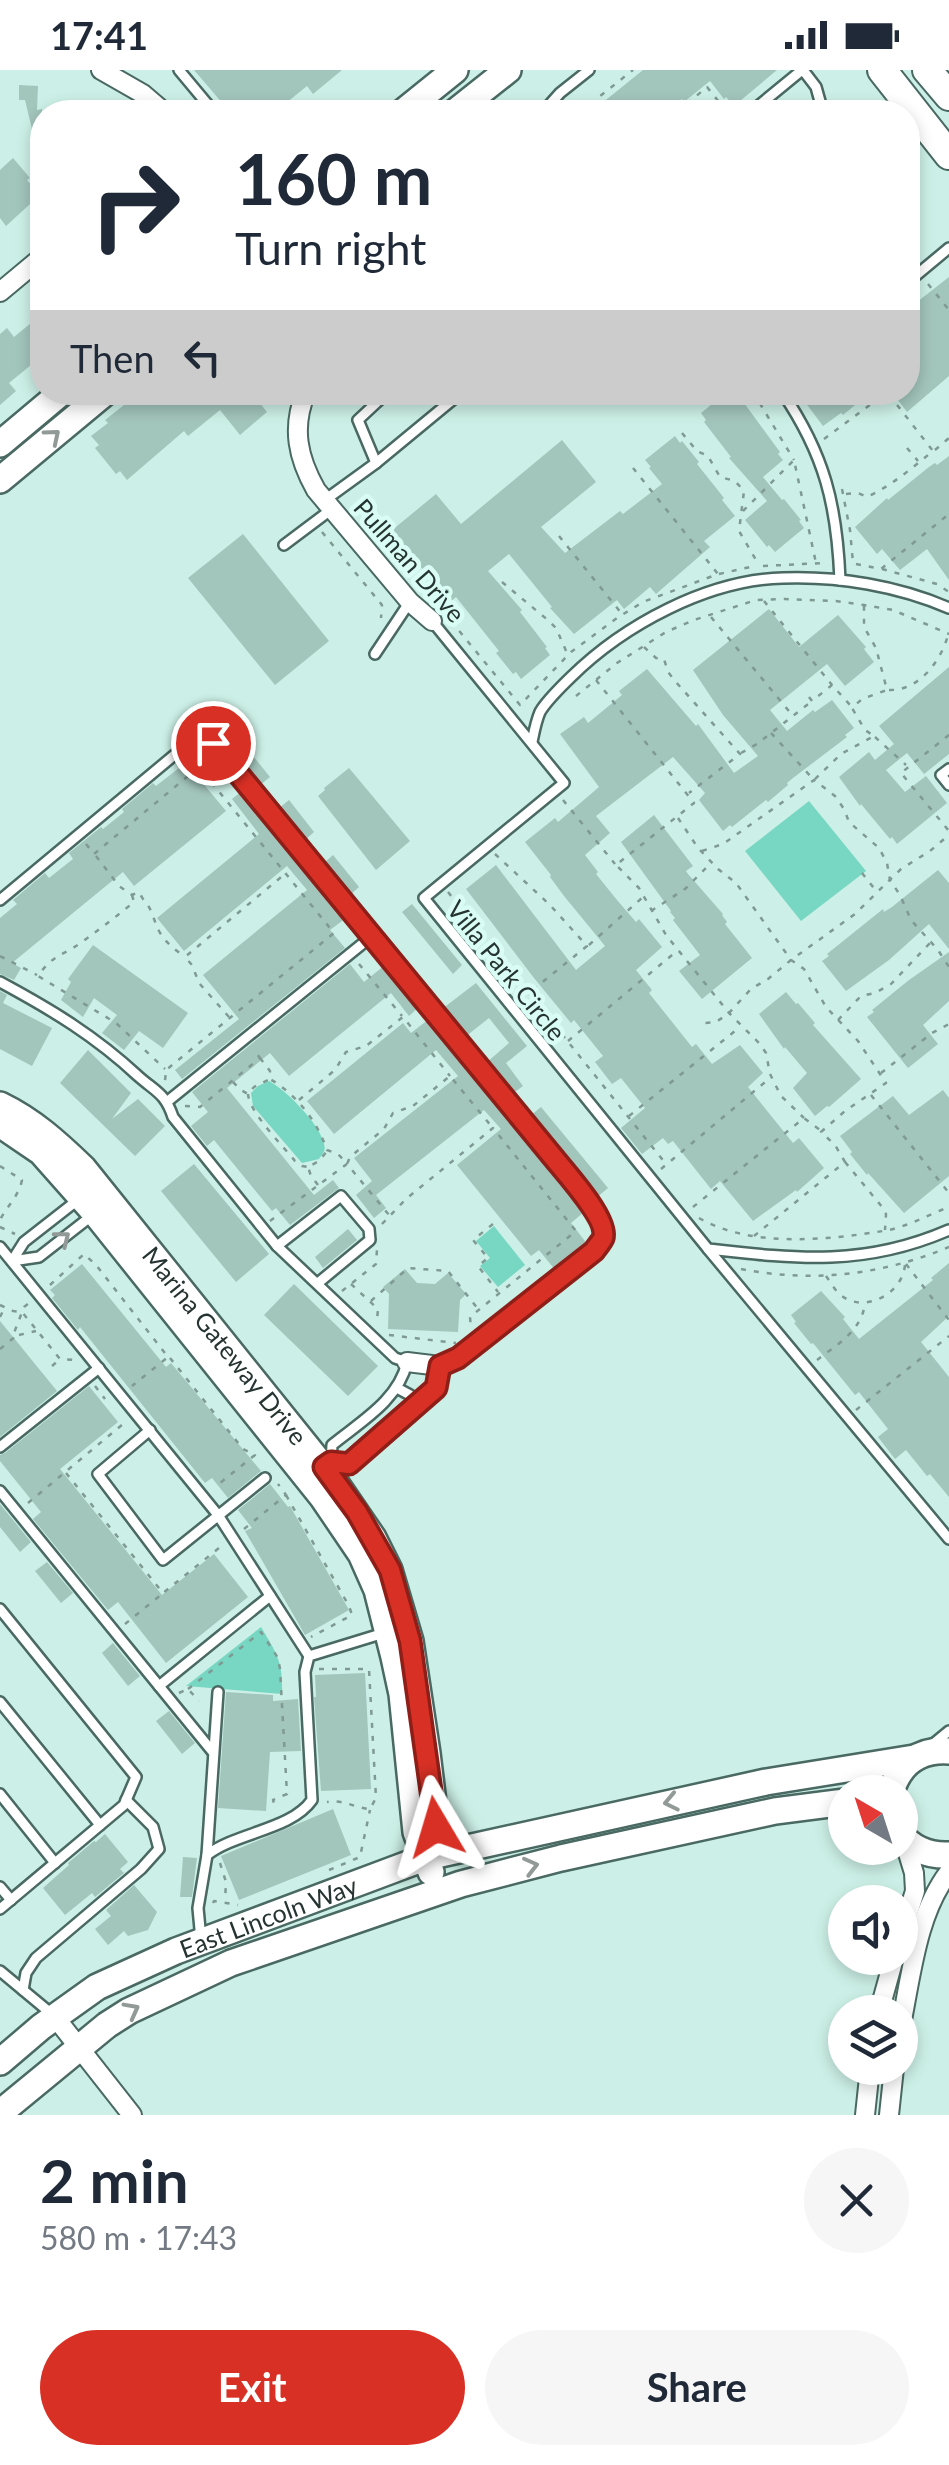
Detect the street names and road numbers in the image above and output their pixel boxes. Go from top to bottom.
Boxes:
street label: Pullman Drive [348,492,472,628]
street label: Villa Park Circle [441,894,573,1046]
street label: Marina Gateway Drive [137,1240,314,1450]
street label: East Lincoln Way [175,1870,361,1963]

